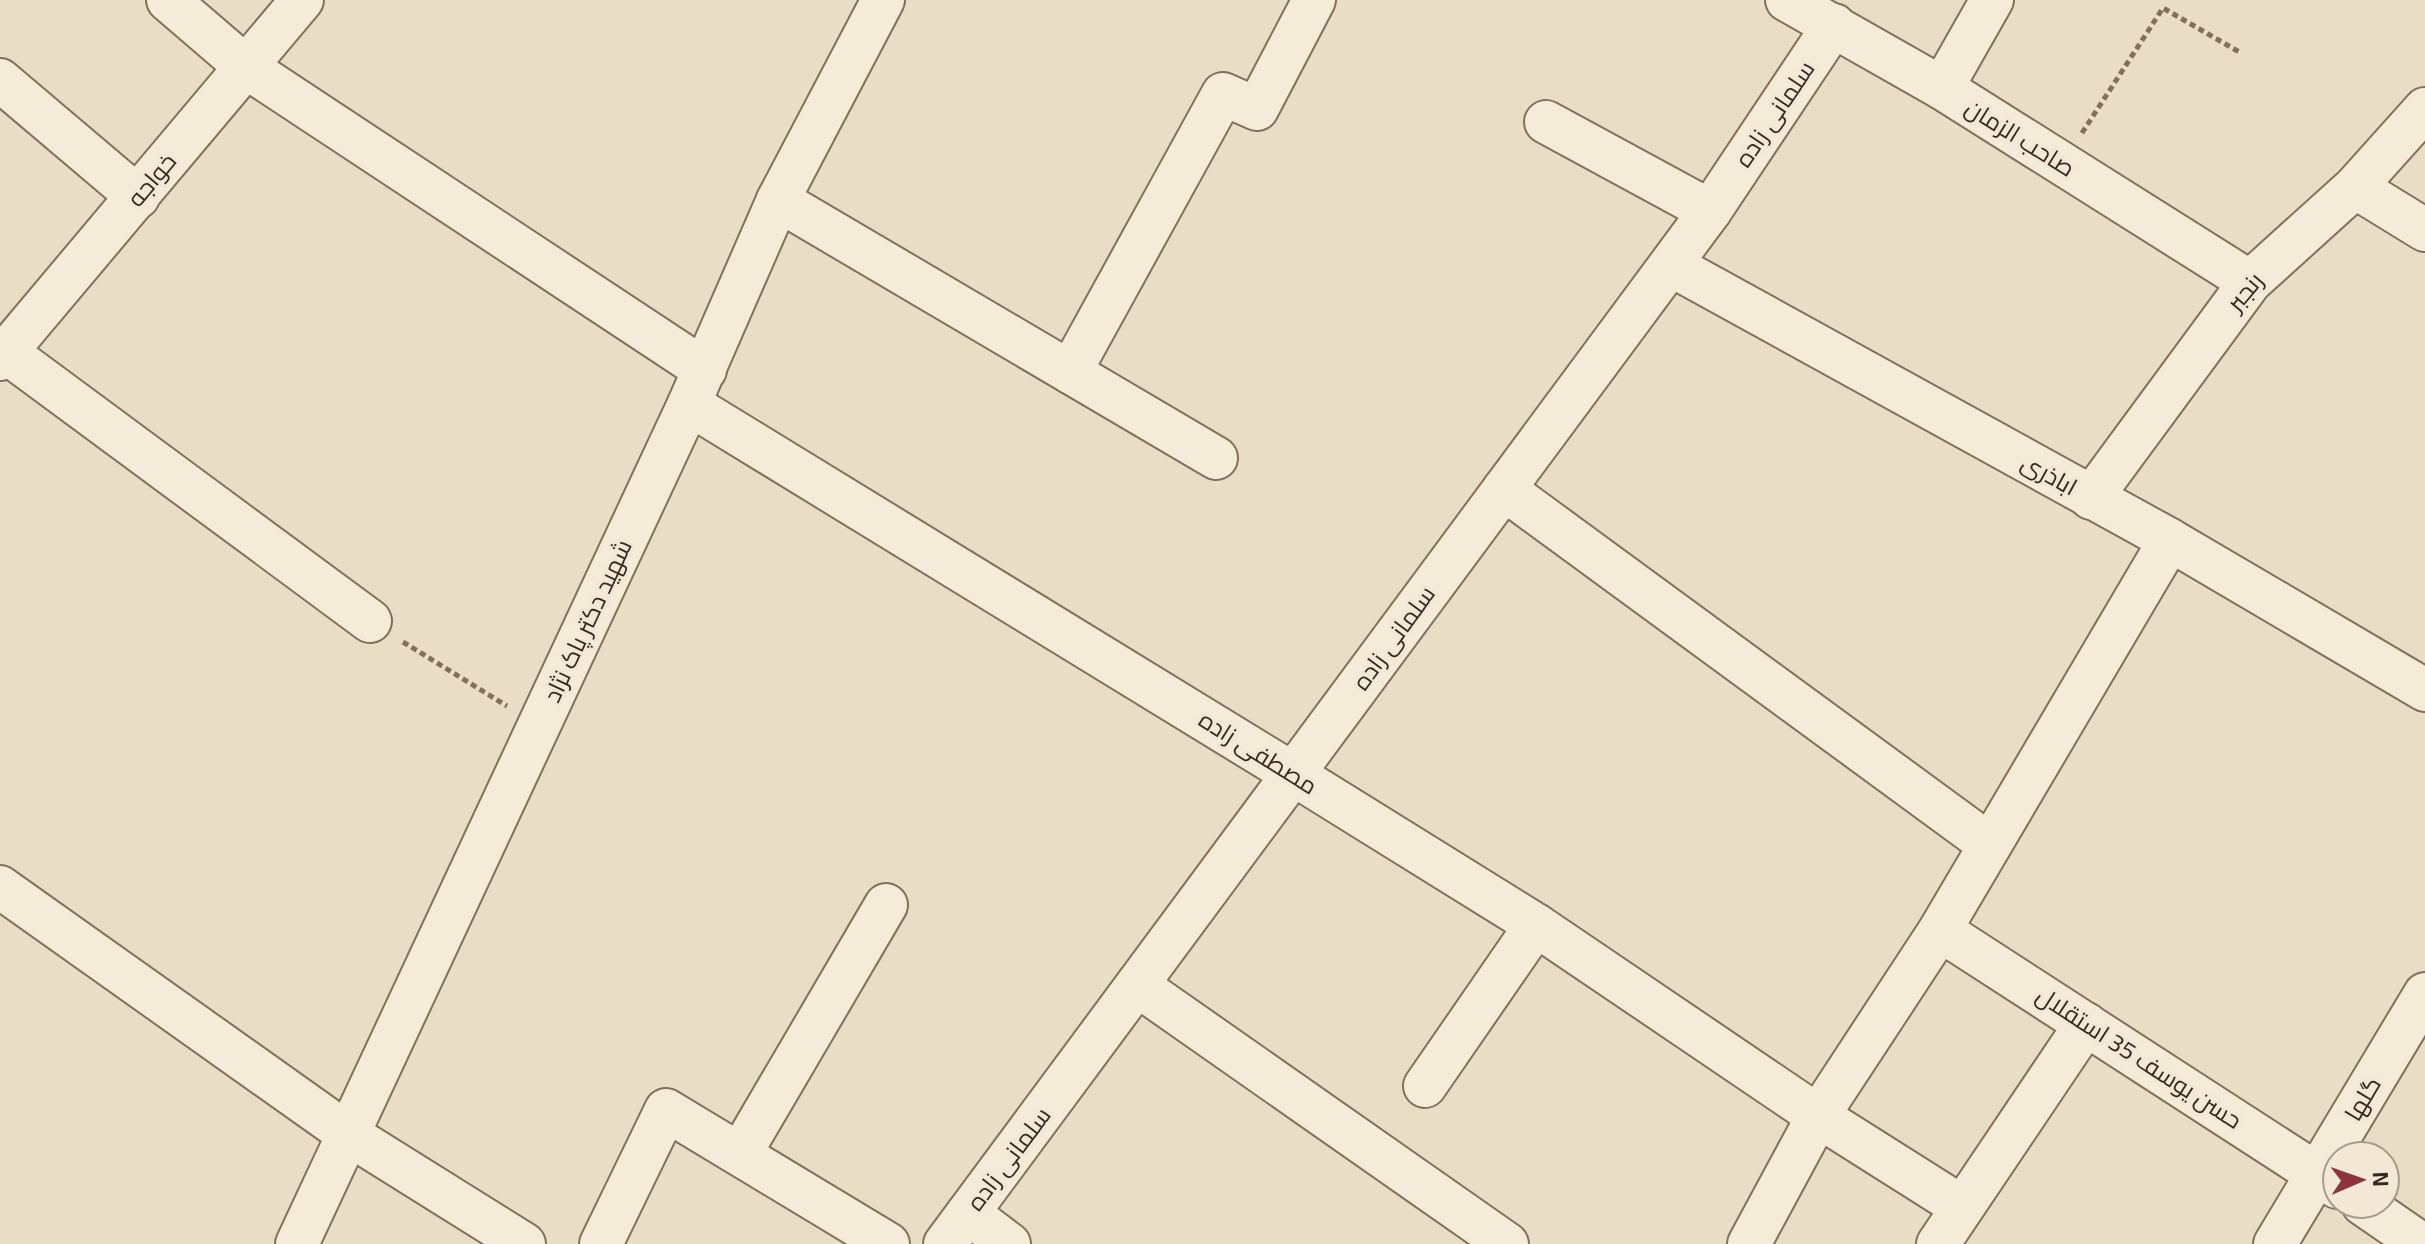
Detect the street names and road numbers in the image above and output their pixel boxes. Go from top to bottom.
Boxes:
street label: سلمانی زاده [1722,51,1827,177]
street label: صاحب الزمان [1956,86,2085,189]
street label: خواجه [115,142,188,217]
street label: رنجبر [2213,261,2275,324]
street label: اباذری [2012,440,2086,509]
street label: شهید دکتر پاک نژاد [530,531,645,710]
street label: سلمانی زاده [1340,575,1448,700]
street label: مصطفی زاده [1189,698,1327,807]
street label: حسن یوسف 35 استقلال [2027,974,2252,1142]
street label: گلها [2331,1067,2394,1130]
street label: سلمانی زاده [954,1097,1063,1221]

